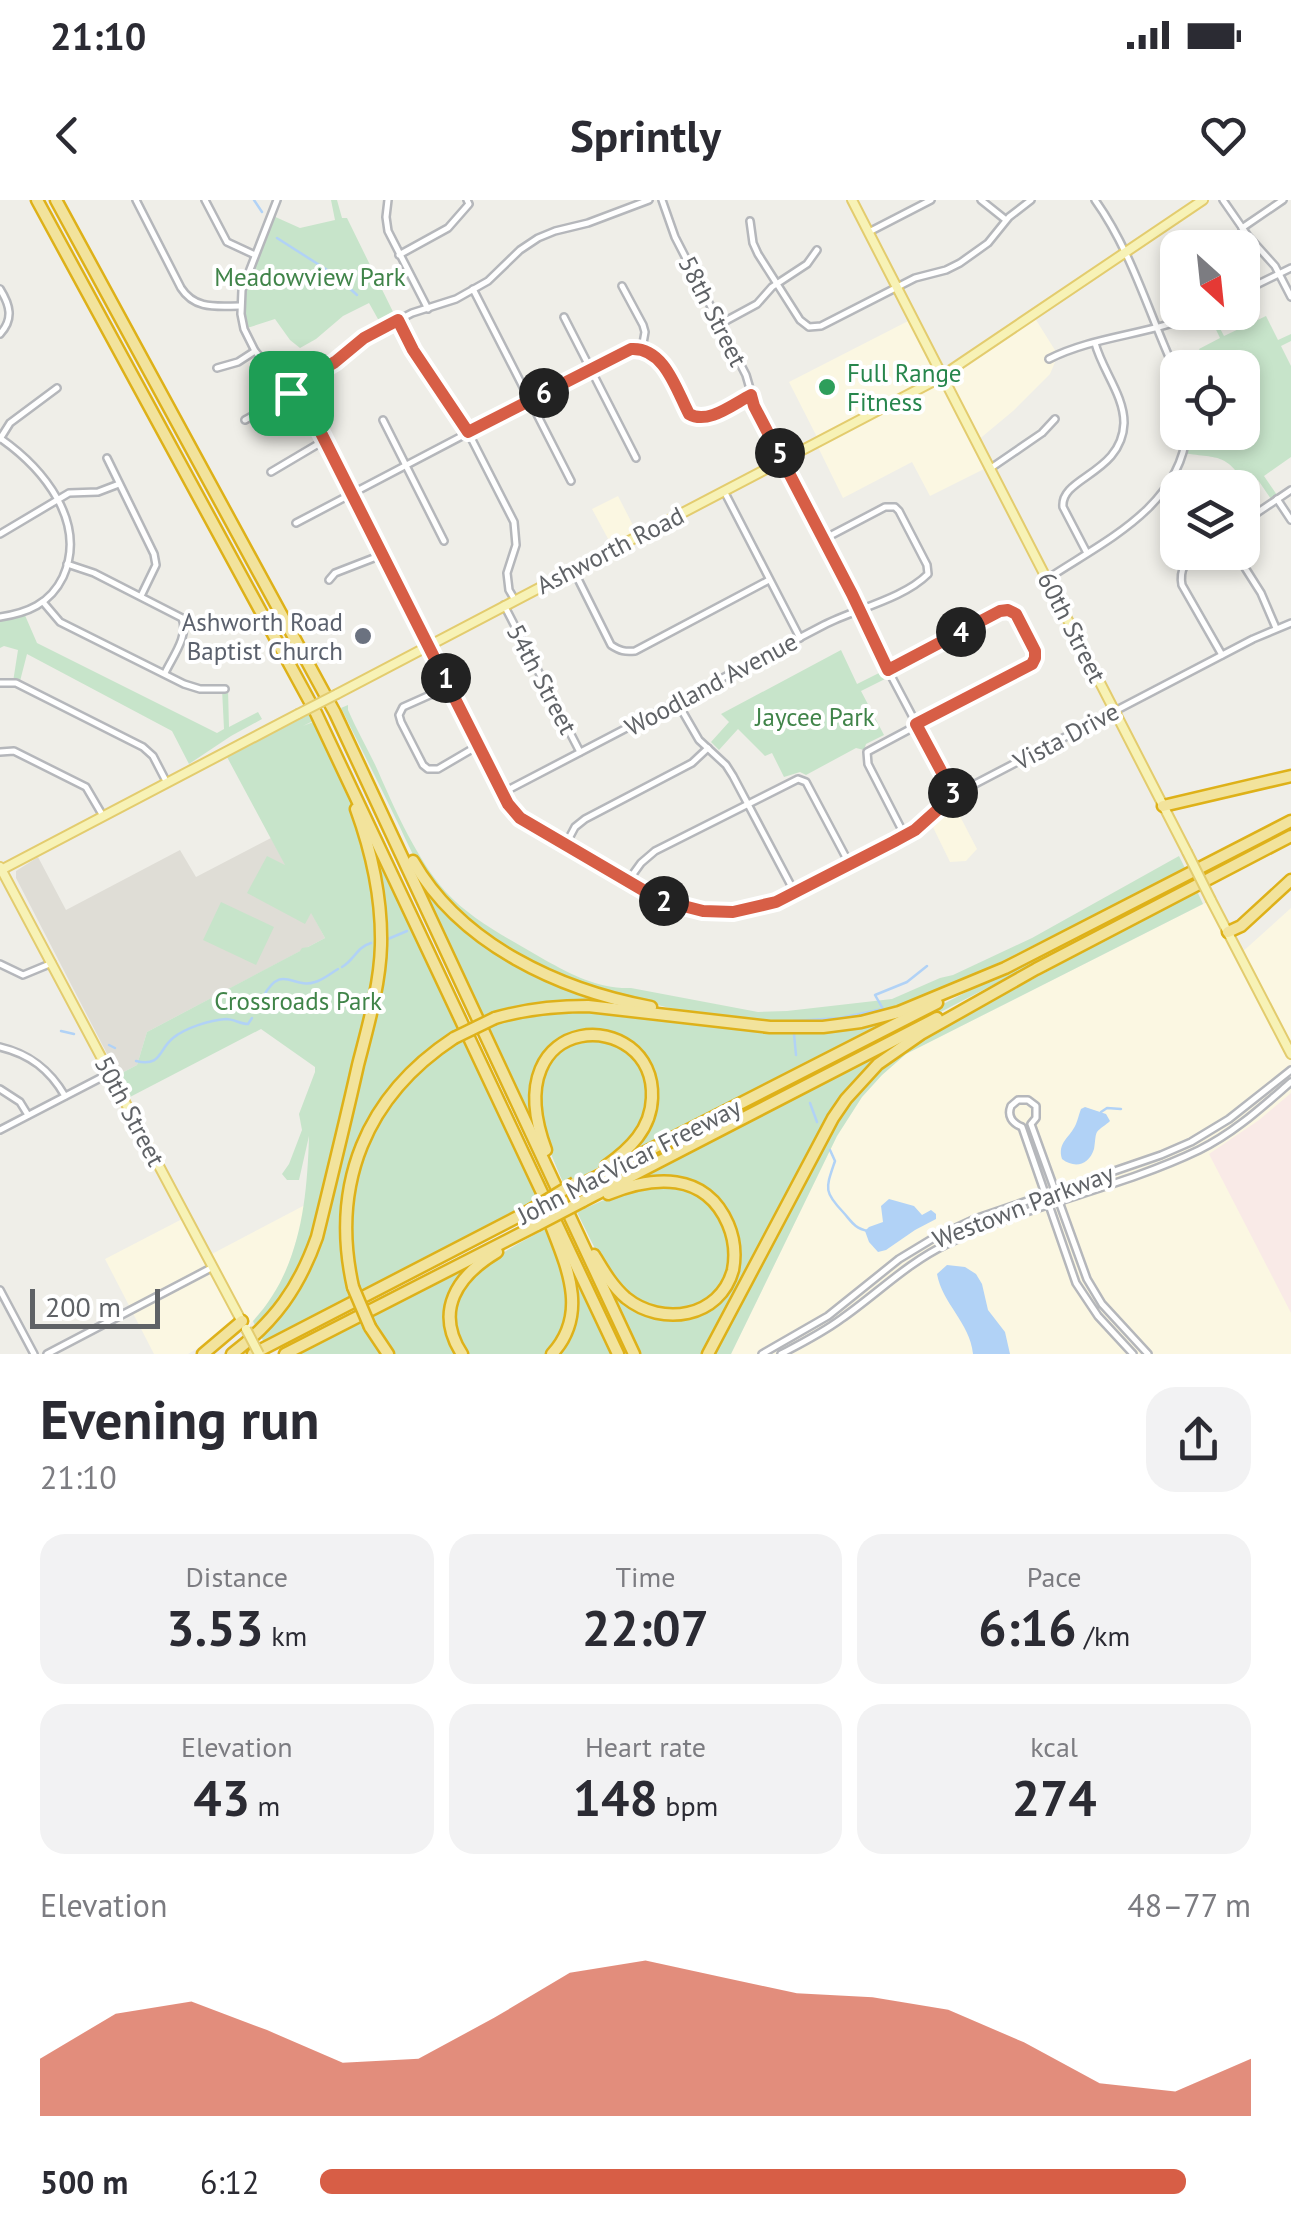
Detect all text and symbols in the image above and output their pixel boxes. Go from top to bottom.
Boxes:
text: 21:10 [50,11,146,60]
text: Sprintly [570,106,721,164]
icon: back [40,108,95,163]
icon: heart [1196,108,1251,163]
north arrow [1160,230,1260,330]
map controls [1160,230,1260,570]
street label: 58th Street [672,250,755,372]
park label: Meadowview Park [214,261,406,293]
button: locate [1160,350,1260,450]
pin [249,351,334,436]
place label: Full Range Fitness [847,357,962,418]
icon: arrive [264,366,319,421]
pin: 6 [519,368,569,418]
text: 6 [536,374,552,411]
marker: Full Range Fitness [816,376,838,398]
pin: 5 [755,428,805,478]
text: 5 [772,434,788,471]
button: layers [1160,470,1260,570]
street label: Ashworth Road [531,499,689,601]
street label: 60th Street [1031,566,1114,688]
place label: Ashworth Road Baptist Church [182,606,343,667]
pin: 4 [936,607,986,657]
text: 4 [953,613,969,650]
street label: 54th Street [500,619,585,740]
marker: Ashworth Road Baptist Church [352,625,374,647]
street label: Woodland Avenue [619,625,803,743]
pin: 1 [421,653,471,703]
text: 1 [438,659,454,696]
street label: Vista Drive [1007,695,1124,778]
park label: Jaycee Park [754,701,875,733]
pin: 3 [928,768,978,818]
text: 3 [945,774,961,811]
pin: 2 [639,876,689,926]
text: 2 [656,882,672,919]
park label: Crossroads Park [214,985,382,1017]
street label: 50th Street [88,1051,173,1172]
street label: John MacVicar Freeway [511,1091,746,1232]
street label: Westown Parkway [928,1157,1118,1255]
scale bar [30,1284,160,1328]
text: 200 m [45,1288,121,1325]
text: Evening run [40,1383,320,1454]
button: share [1146,1387,1251,1492]
text: 21:10 [40,1456,117,1498]
text: Distance [186,1558,288,1595]
text: Time [615,1558,676,1595]
text: Pace [1027,1558,1082,1595]
text: 3.53 [166,1595,264,1660]
text: 22:07 [582,1595,709,1660]
text: 6:16 [978,1595,1077,1660]
text: km [264,1617,307,1654]
text: /km [1077,1617,1130,1654]
text: Elevation [181,1728,293,1765]
text: Heart rate [585,1728,706,1765]
text: kcal [1030,1728,1078,1765]
text: 43 [193,1765,250,1830]
text: 148 [573,1765,658,1830]
text: 274 [1012,1765,1097,1830]
text: m [250,1787,280,1824]
text: bpm [658,1787,718,1824]
text: Elevation [40,1884,167,1926]
text: 48–77 m [1127,1884,1251,1926]
text: 500 m [40,2161,128,2203]
text: 6:12 [200,2161,259,2203]

